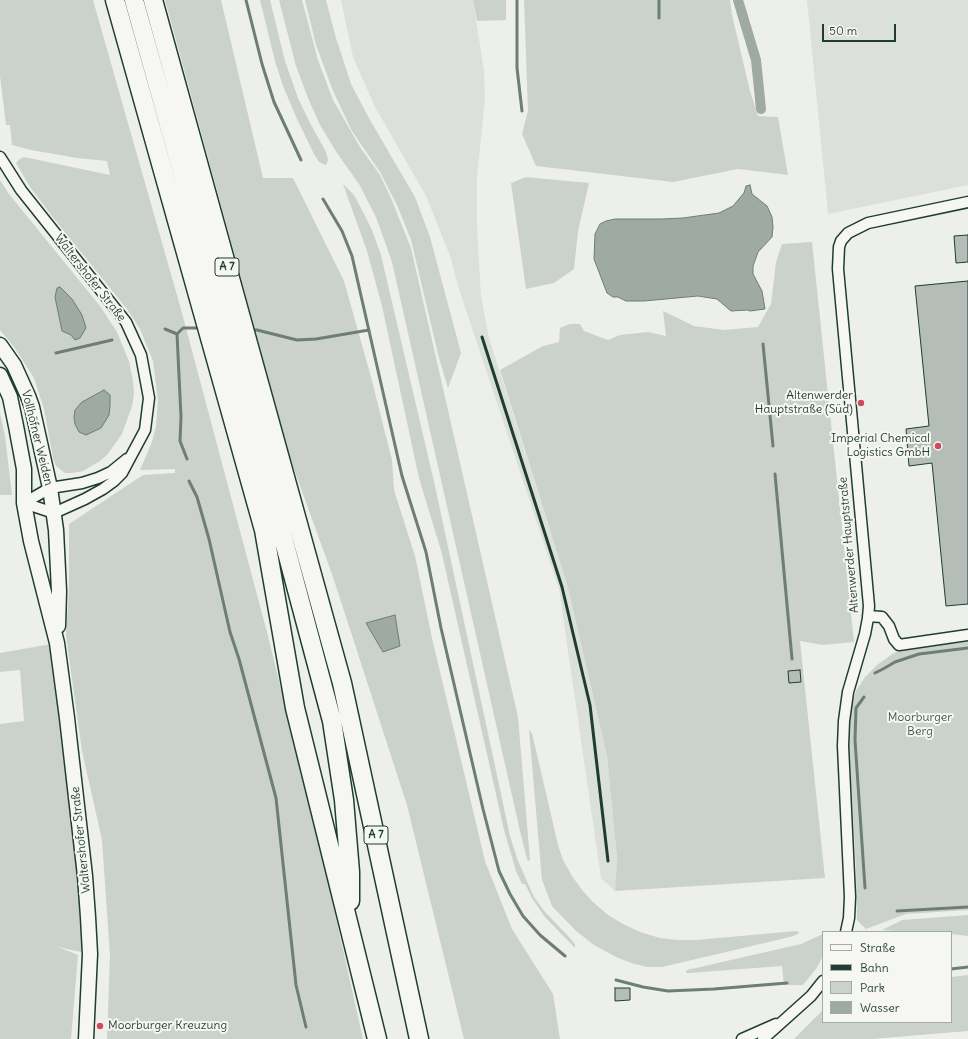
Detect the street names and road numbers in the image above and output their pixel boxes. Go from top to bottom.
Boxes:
street label: Waltershofer Straße [51,231,129,325]
road number: A 7 [215,258,239,276]
street label: Vollhöfner Weiden [18,389,56,487]
street label: Altenwerder Hauptstraße [836,476,862,614]
street label: Waltershofer Straße [68,786,94,894]
road number: A 7 [364,826,388,844]

